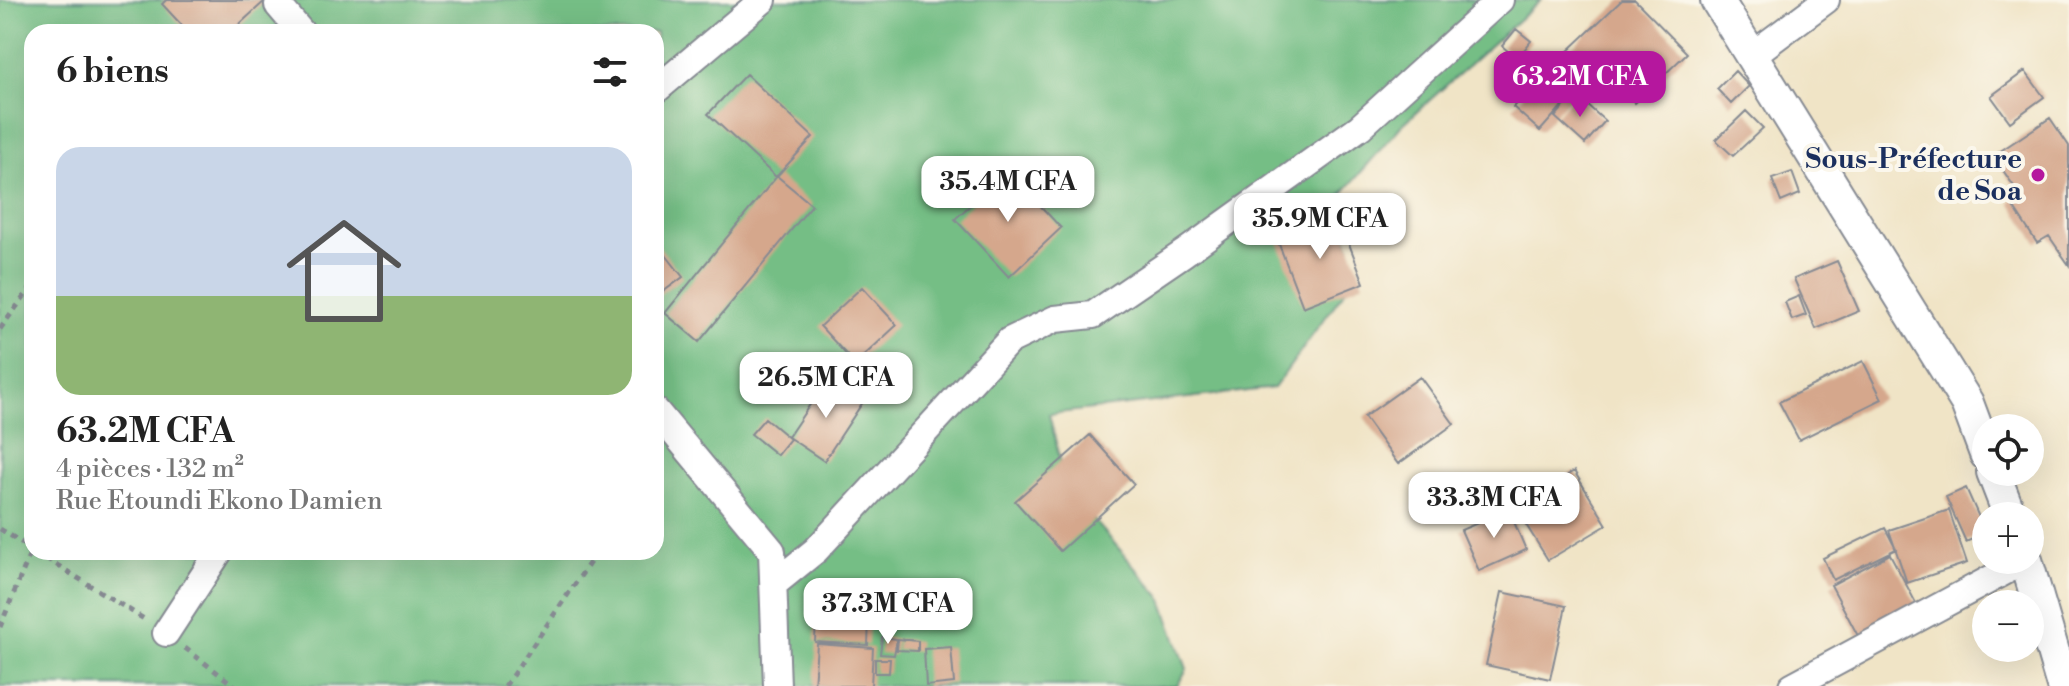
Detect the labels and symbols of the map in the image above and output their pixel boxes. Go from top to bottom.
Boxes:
pin: 63.2M CFA [1488,51,1672,119]
place label: Sous-Préfecture de Soa [1805,142,2023,209]
pin: 35.4M CFA [916,156,1100,224]
marker: Sous-Préfecture de Soa [2029,166,2047,184]
pin: 35.9M CFA [1228,193,1412,261]
pin: 26.5M CFA [734,352,918,420]
pin: 33.3M CFA [1402,472,1586,540]
pin: 37.3M CFA [796,578,980,646]

